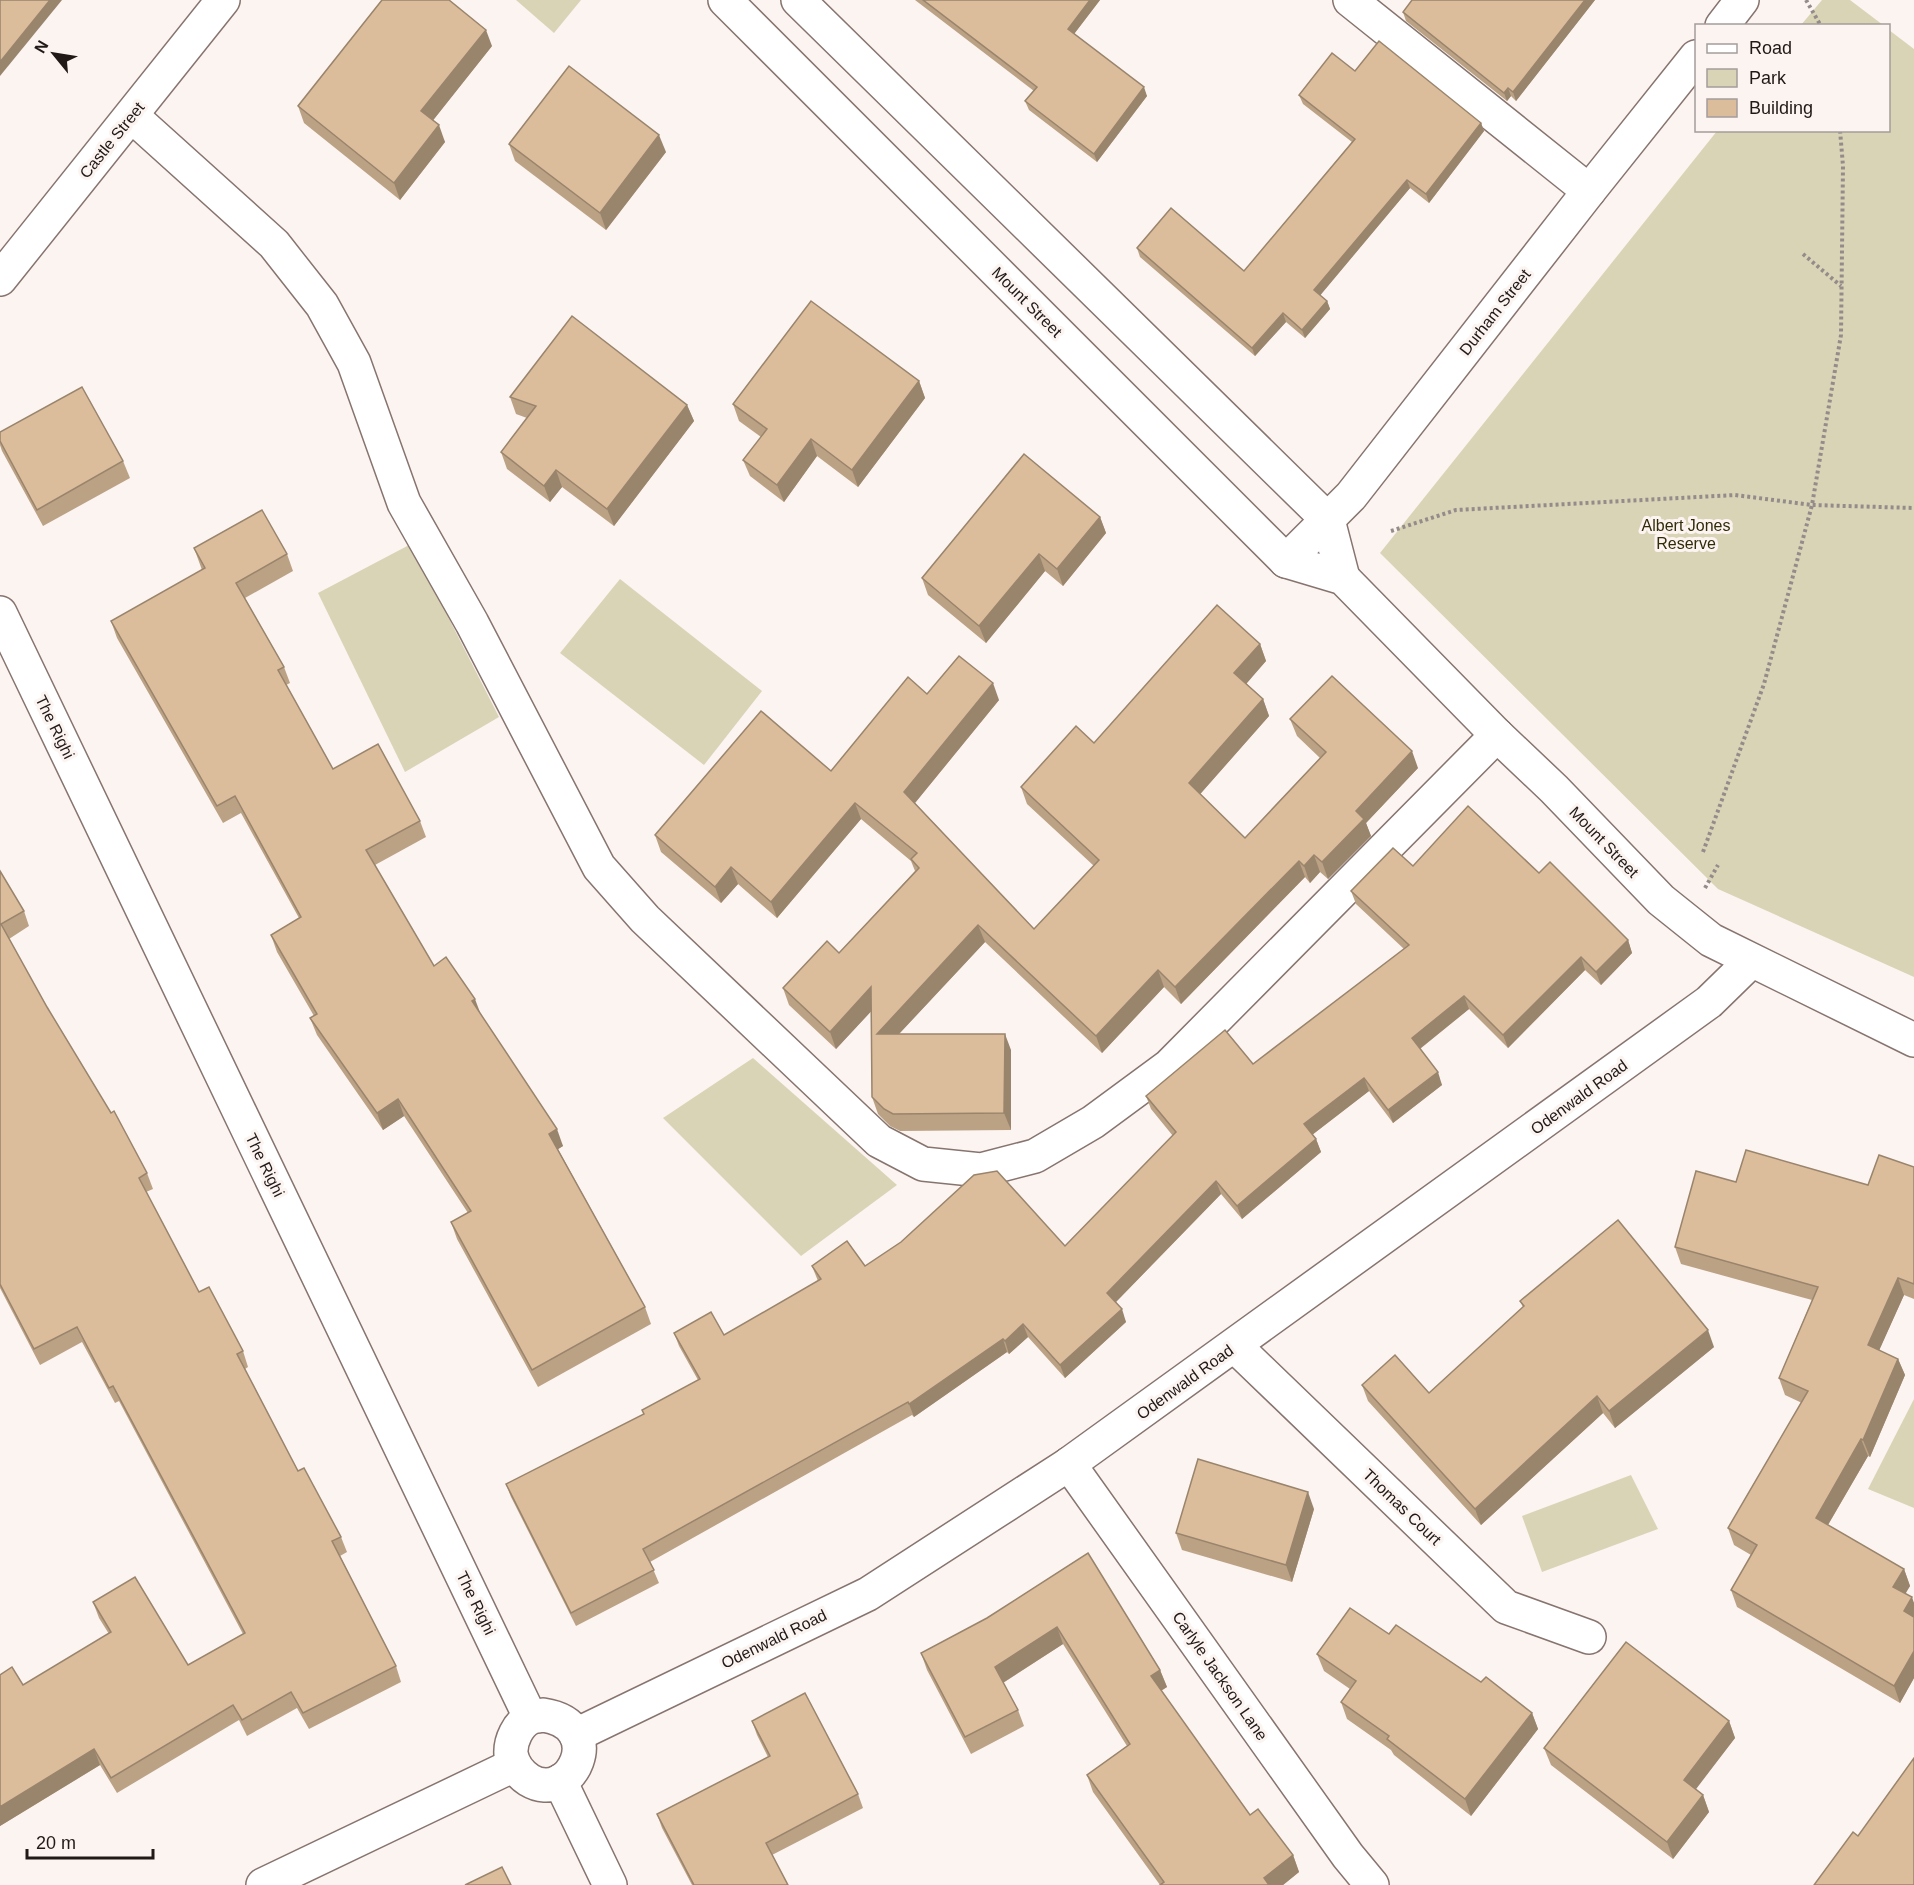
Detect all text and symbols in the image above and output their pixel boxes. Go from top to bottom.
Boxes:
north arrow [24,24,84,84]
legend [1695,24,1890,132]
text: N [31,37,52,56]
text: Road [1749,38,1792,58]
text: Park [1749,68,1787,88]
street label: Castle Street [76,98,148,181]
text: Building [1749,98,1813,118]
street label: Mount Street [989,264,1066,341]
street label: Durham Street [1456,265,1534,358]
park label: Albert Jones Reserve [1642,517,1730,552]
street label: The Righi [32,692,78,762]
street label: Mount Street [1566,803,1642,881]
street label: Odenwald Road [1528,1056,1630,1138]
street label: The Righi [242,1130,288,1200]
street label: Odenwald Road [1134,1341,1236,1423]
street label: Thomas Court [1360,1466,1445,1549]
street label: The Righi [453,1568,499,1638]
street label: Odenwald Road [719,1606,829,1672]
street label: Carlyle Jackson Lane [1169,1608,1271,1744]
scale bar [27,1822,153,1860]
text: 20 m [36,1833,76,1853]

